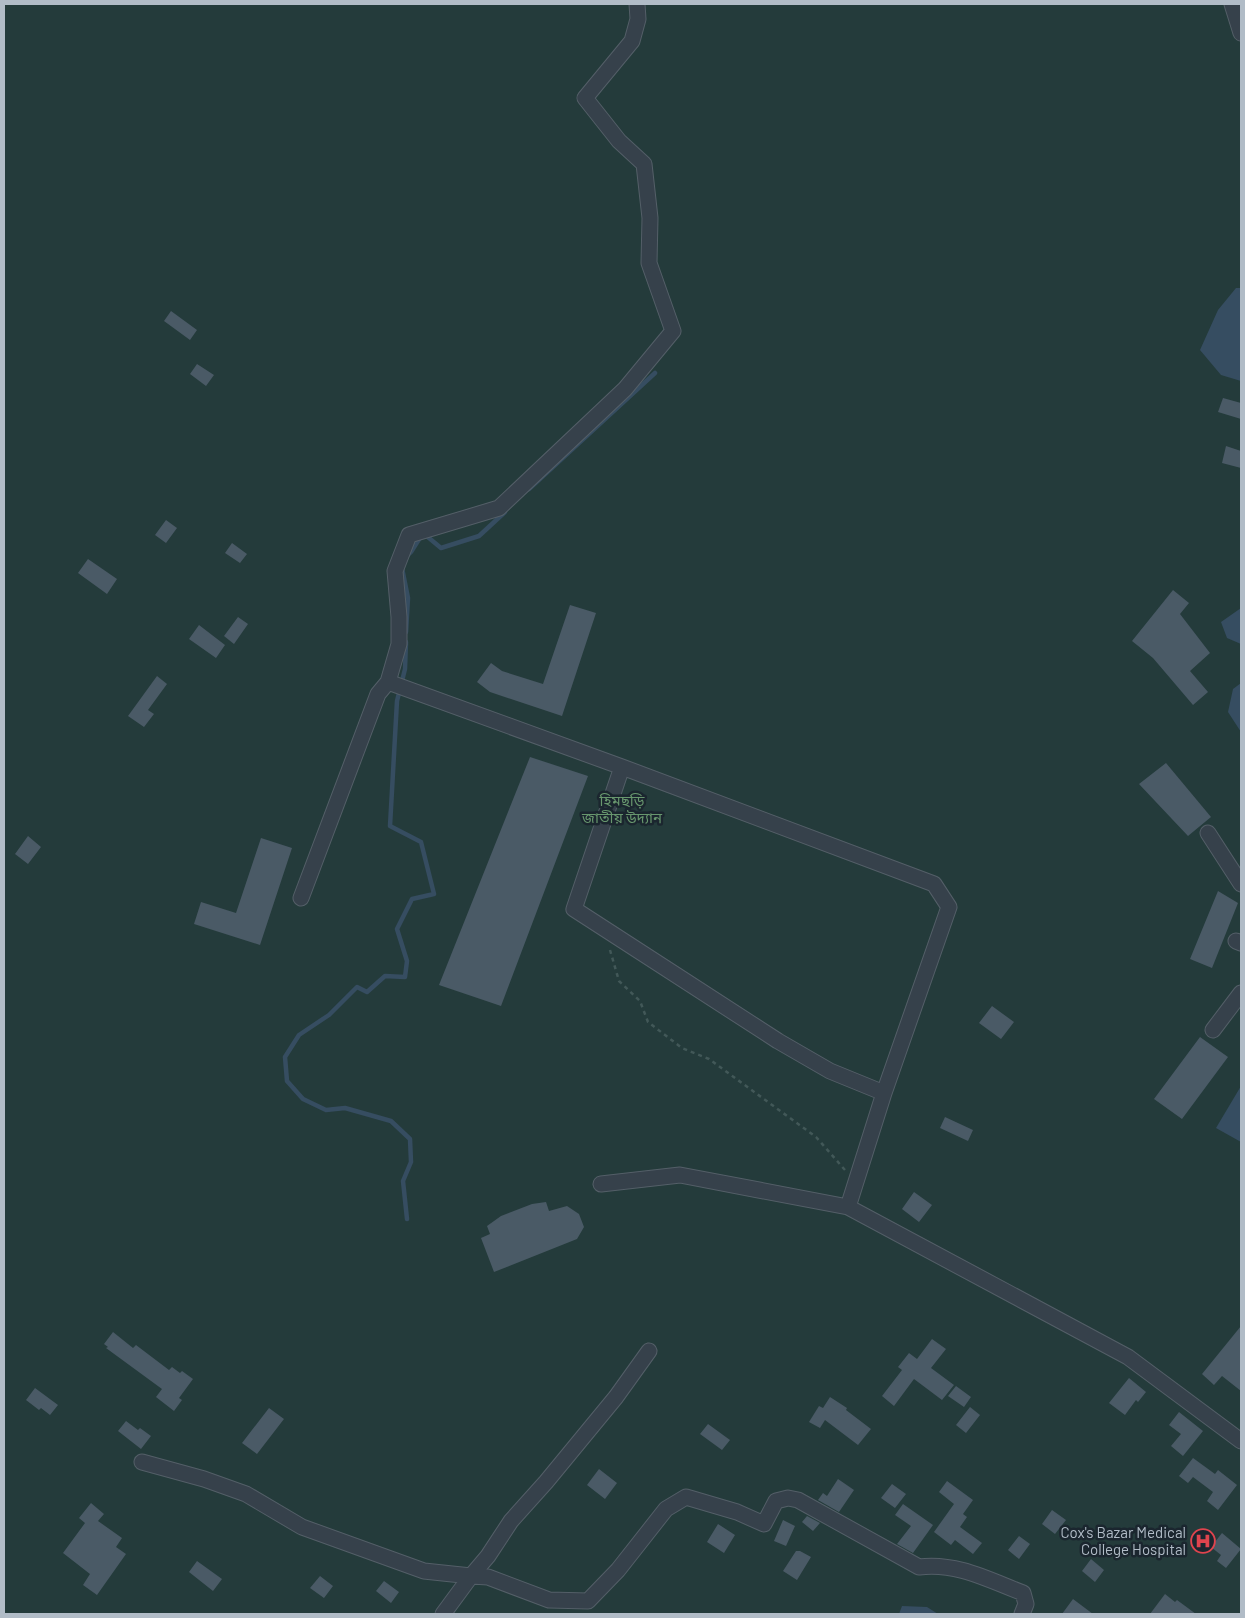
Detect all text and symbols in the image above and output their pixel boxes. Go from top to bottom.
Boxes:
park label: হিমছড়ি জাতীয় উদ্যান [581,791,663,826]
place label: Cox's Bazar Medical College Hospital [1061,1523,1186,1558]
hospital icon: Cox's Bazar Medical College Hospital [1190,1528,1216,1554]

